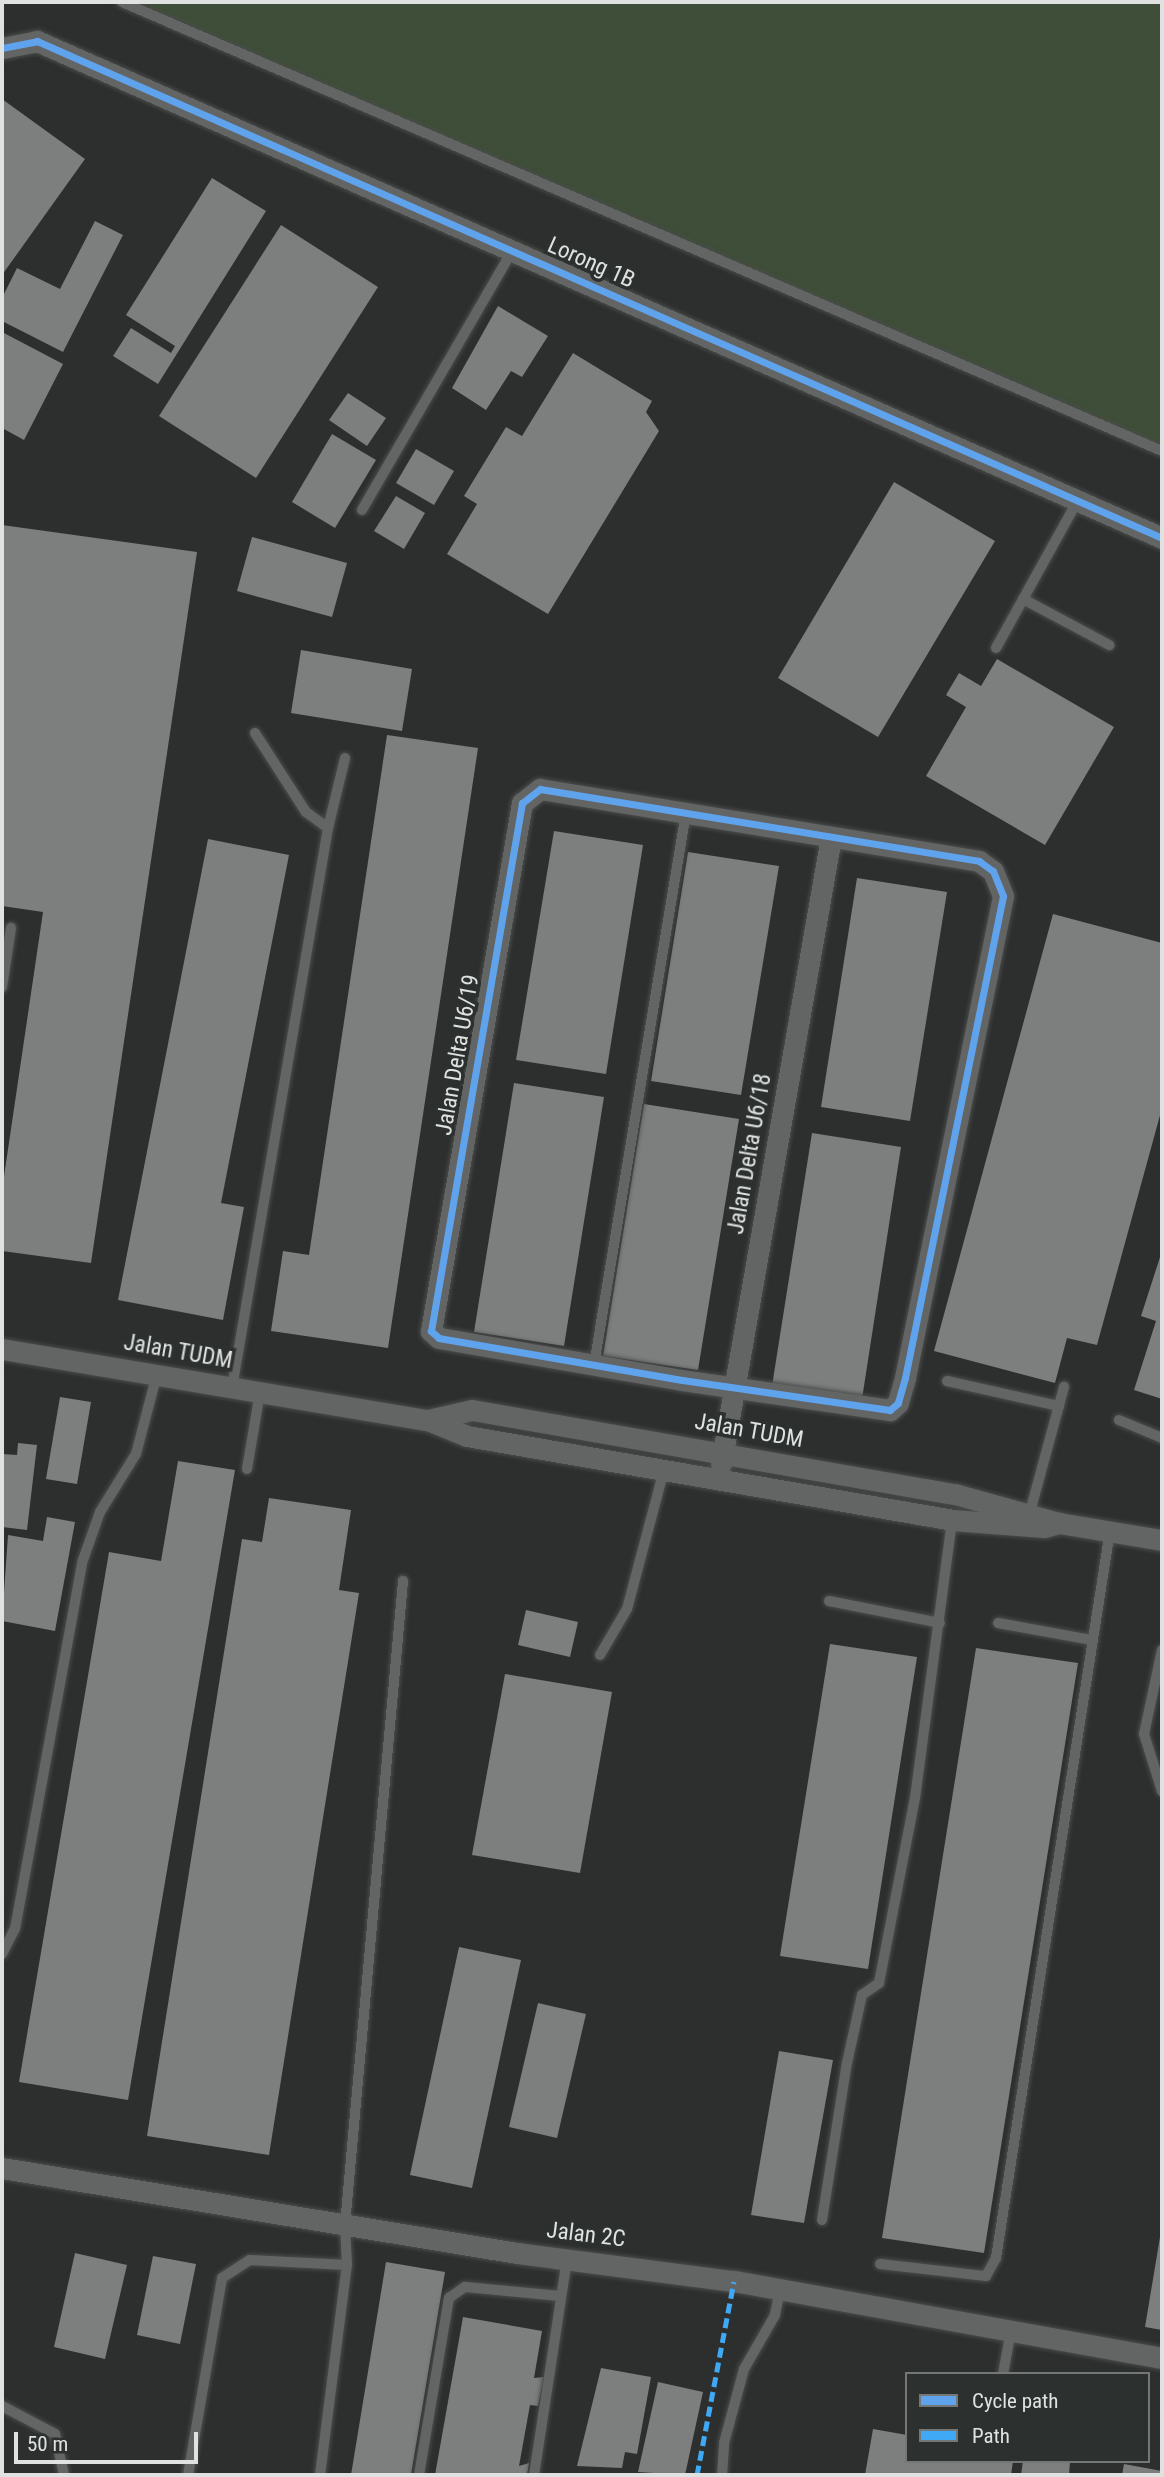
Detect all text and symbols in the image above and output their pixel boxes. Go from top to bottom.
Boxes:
street label: Lorong 1B [543,232,639,294]
street label: Jalan Delta U6/19 [430,973,486,1137]
street label: Jalan Delta U6/18 [722,1072,778,1236]
street label: Jalan TUDM [121,1329,235,1375]
street label: Jalan TUDM [692,1408,806,1454]
street label: Jalan 2C [545,2216,627,2254]
legend [905,2372,1150,2463]
text: Cycle path [972,2389,1058,2413]
scale bar [18,2418,201,2462]
text: Path [972,2424,1010,2448]
text: 50 m [27,2432,68,2456]

